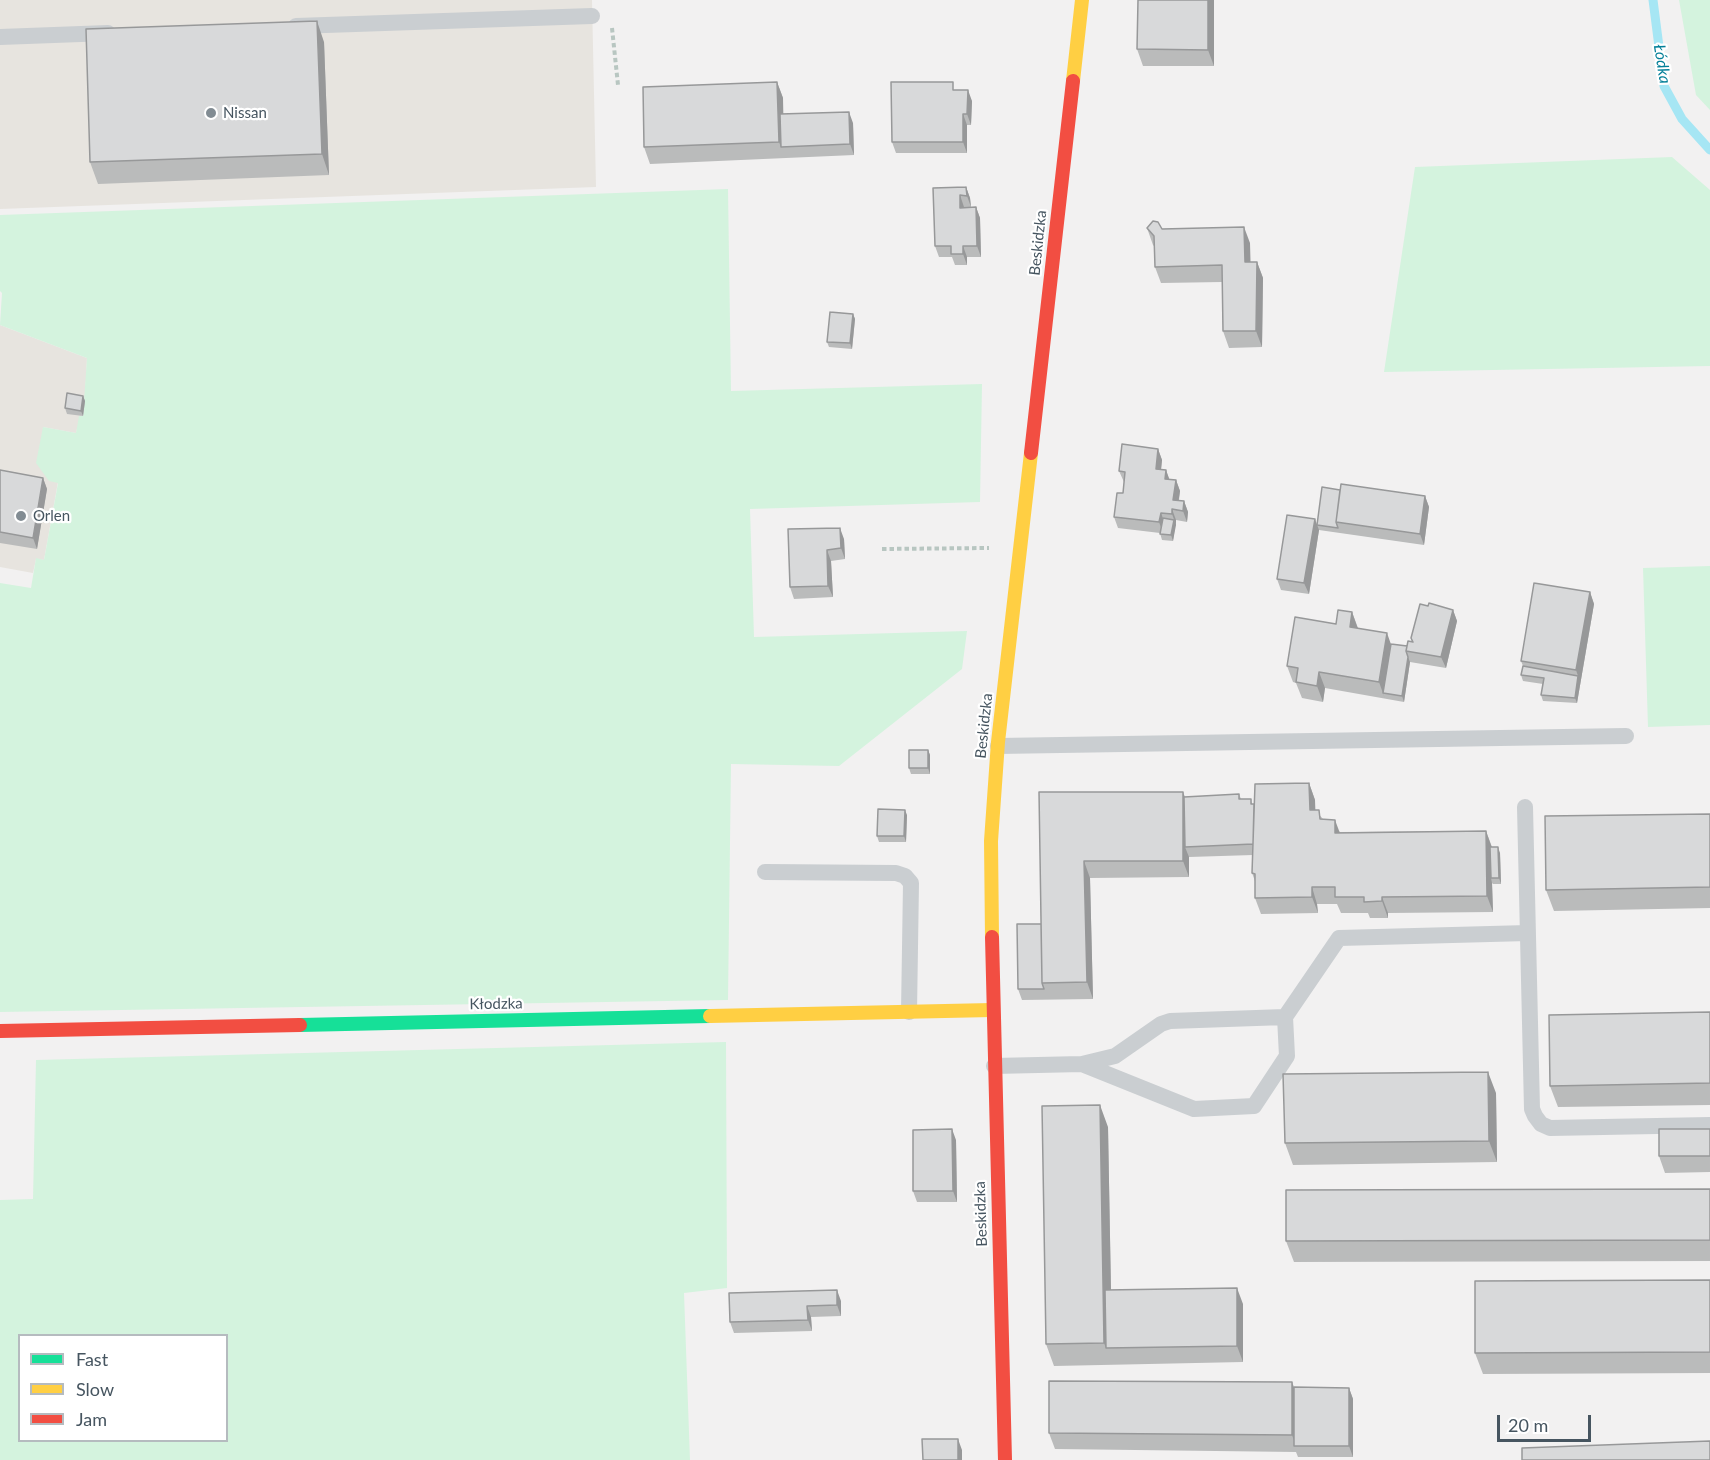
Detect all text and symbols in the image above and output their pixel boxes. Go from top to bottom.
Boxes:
water label: Łódka [1649,43,1675,85]
place label: Nissan [223,104,267,122]
marker: Nissan [204,106,218,120]
street label: Beskidzka [1026,210,1050,276]
place label: Orlen [33,507,70,525]
marker: Orlen [14,509,28,523]
street label: Beskidzka [972,693,996,759]
street label: Kłodzka [469,995,523,1013]
street label: Beskidzka [971,1181,991,1247]
legend [18,1334,228,1442]
text: Fast [76,1348,108,1370]
text: Slow [76,1378,114,1400]
scale bar [1500,1403,1594,1441]
text: Jam [76,1408,107,1430]
text: 20 m [1508,1414,1548,1436]

